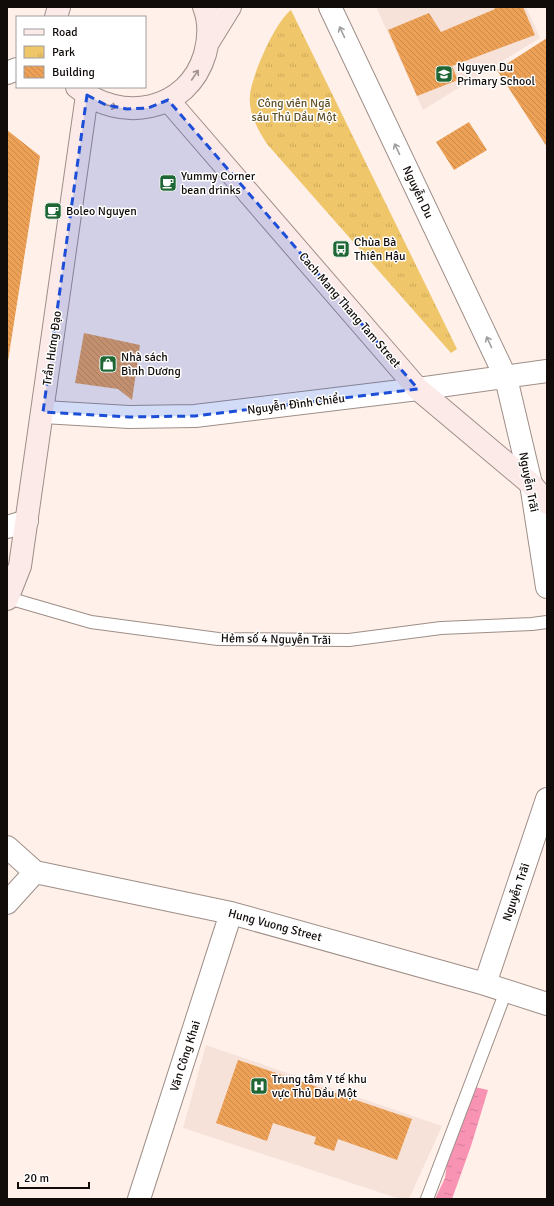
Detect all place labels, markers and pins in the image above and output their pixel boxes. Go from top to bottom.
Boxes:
place label: Nguyen Du Primary School [457,60,535,89]
school or university icon: Nguyen Du Primary School [434,64,454,84]
place label: Yummy Corner bean drinks [181,169,256,198]
cafe icon: Yummy Corner bean drinks [158,173,178,193]
cafe icon: Boleo Nguyen [43,201,63,221]
place label: Boleo Nguyen [66,204,137,219]
place label: Chùa Bà Thiên Hậu [354,235,406,264]
bus stop icon: Chùa Bà Thiên Hậu [331,239,351,259]
place label: Nhà sách Bình Dương [121,350,181,379]
shop icon: Nhà sách Bình Dương [98,354,118,374]
place label: Trung tâm Y tế khu vực Thủ Dầu Một [272,1072,367,1101]
hospital icon: Trung tâm Y tế khu vực Thủ Dầu Một [249,1076,269,1096]

